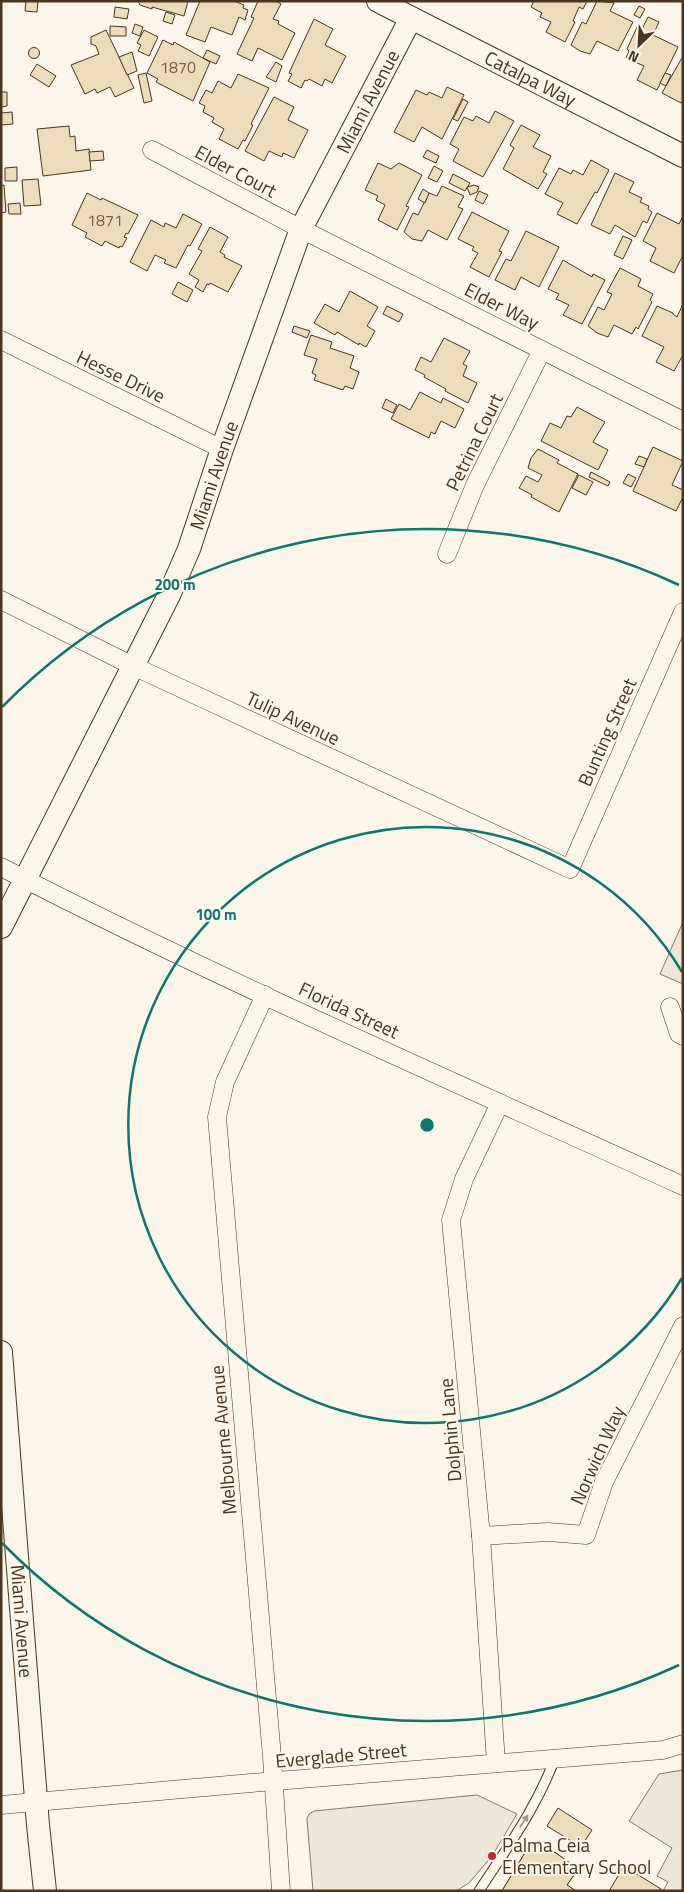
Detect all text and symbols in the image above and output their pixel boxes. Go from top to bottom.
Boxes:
north arrow [614,20,664,70]
street label: Catalpa Way [480,43,582,113]
street label: Miami Avenue [328,44,406,158]
text: N [624,46,642,69]
house number: 1870 [160,55,196,79]
street label: Elder Court [190,137,283,204]
house number: 1871 [87,208,123,232]
street label: Elder Way [460,274,545,337]
street label: Hesse Drive [72,342,170,409]
street label: Petrina Court [437,388,510,496]
street label: Miami Avenue [181,417,245,533]
text: 200 m [154,573,196,596]
street label: Bunting Street [570,673,643,791]
street label: Tulip Avenue [241,683,345,752]
text: 100 m [195,903,237,926]
street label: Florida Street [294,974,405,1046]
centre of rings [418,1116,436,1134]
street label: Melbourne Avenue [202,1364,243,1516]
street label: Dolphin Lane [431,1377,468,1483]
street label: Norwich Way [562,1401,631,1509]
street label: Miami Avenue [4,1563,41,1679]
street label: Everglade Street [274,1734,408,1775]
one-way arrow [520,1814,529,1827]
place label: Palma Ceia Elementary School [502,1830,651,1881]
marker: Palma Ceia Elementary School [486,1850,498,1862]

